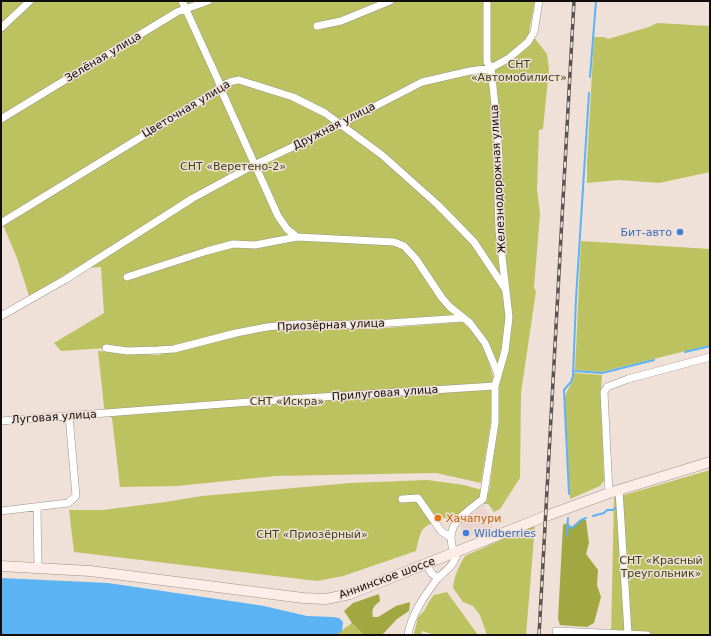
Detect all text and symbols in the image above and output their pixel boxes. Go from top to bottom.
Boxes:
street label: Зелёная улица [63,29,143,85]
park label: СНТ «Автомобилист» [471,58,567,84]
street label: Цветочная улица [140,78,232,140]
street label: Дружная улица [291,100,377,152]
street label: Железнодорожная улица [488,104,508,254]
park label: СНТ «Веретено-2» [180,160,286,173]
place label: Бит-авто [621,226,672,239]
marker: Бит-авто [675,227,685,237]
street label: Приозёрная улица [277,317,385,333]
street label: Прилуговая улица [331,383,439,403]
park label: СНТ «Искра» [250,395,324,408]
street label: Луговая улица [11,408,97,426]
place label: Хачапури [446,512,501,525]
marker: Хачапури [433,513,443,523]
place label: Wildberries [474,527,536,540]
park label: СНТ «Приозёрный» [256,528,368,541]
marker: Wildberries [461,528,471,538]
street label: Аннинское шоссе [337,554,437,601]
park label: СНТ «Красный Треугольник» [619,554,703,580]

